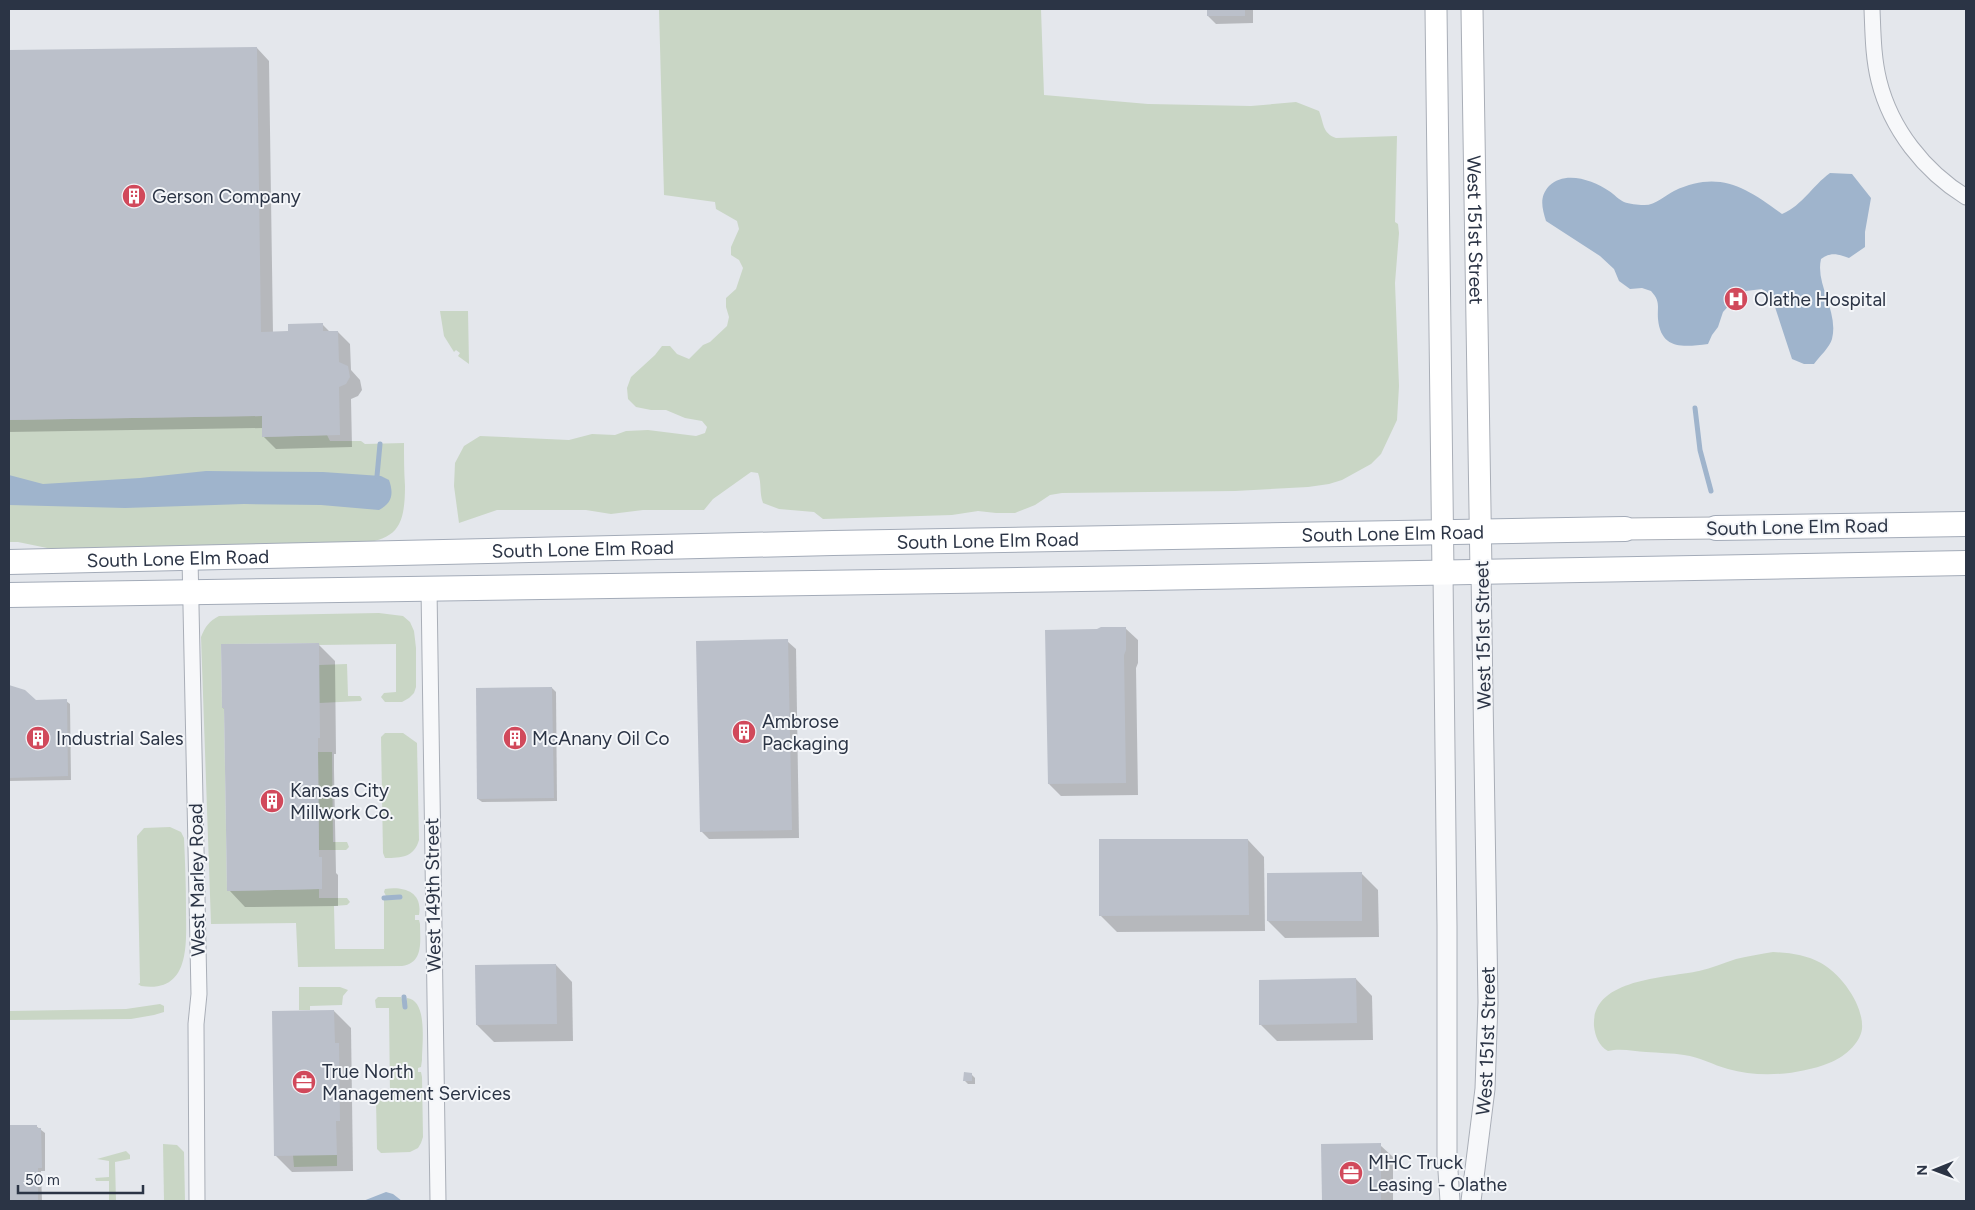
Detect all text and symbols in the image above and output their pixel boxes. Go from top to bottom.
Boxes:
street label: West 151st Street [1463,155,1488,305]
building icon: Gerson Company [121,183,147,209]
place label: Gerson Company [152,185,301,208]
hospital icon: Olathe Hospital [1723,286,1749,312]
place label: Olathe Hospital [1754,288,1886,311]
street label: South Lone Elm Road [1706,514,1888,540]
street label: South Lone Elm Road [1301,520,1484,546]
street label: South Lone Elm Road [896,527,1079,553]
street label: South Lone Elm Road [491,535,674,562]
street label: South Lone Elm Road [86,545,269,572]
street label: West 151st Street [1470,560,1496,710]
place label: Ambrose Packaging [762,710,849,755]
building icon: Ambrose Packaging [731,719,757,745]
building icon: Industrial Sales [25,725,51,751]
building icon: McAnany Oil Co [502,725,528,751]
place label: Industrial Sales [56,727,184,750]
place label: McAnany Oil Co [532,727,669,750]
place label: Kansas City Millwork Co. [290,779,394,824]
building icon: Kansas City Millwork Co. [259,788,285,814]
street label: West Marley Road [184,803,210,957]
street label: West 149th Street [420,817,446,973]
street label: West 151st Street [1470,966,1500,1117]
place label: True North Management Services [322,1060,511,1105]
office icon: True North Management Services [291,1069,317,1095]
north arrow [1910,1145,1960,1195]
place label: MHC Truck Leasing - Olathe [1368,1151,1507,1196]
office icon: MHC Truck Leasing - Olathe [1338,1160,1364,1186]
scale bar [18,1162,142,1194]
text: N [1914,1165,1931,1176]
text: 50 m [25,1171,60,1189]

